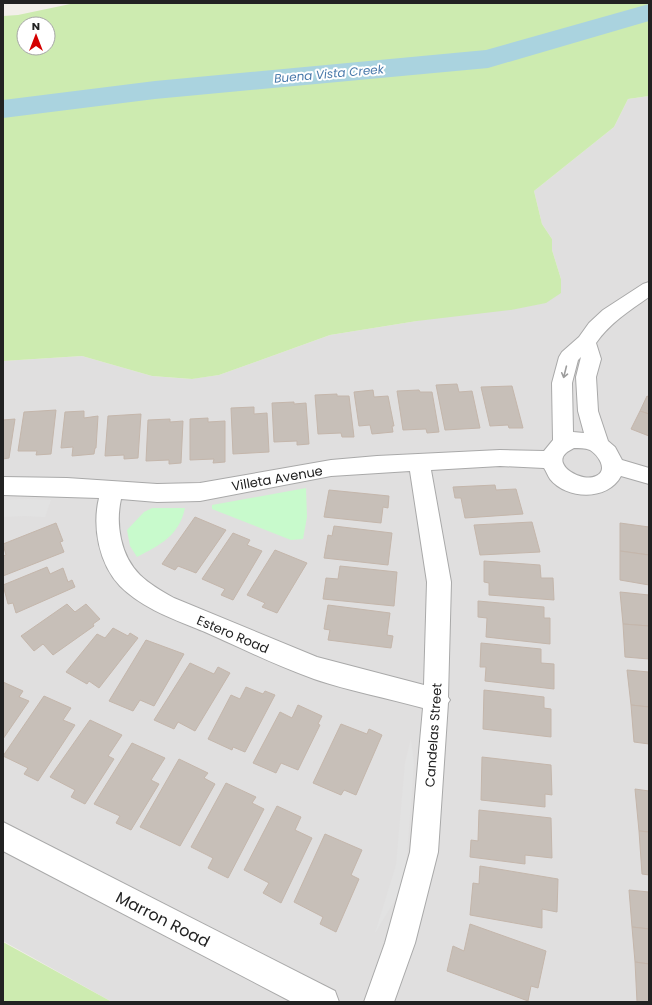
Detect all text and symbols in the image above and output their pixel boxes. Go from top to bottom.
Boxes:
north arrow [16,16,56,56]
text: N [32,18,40,34]
water label: Buena Vista Creek [273,60,385,87]
one-way arrow [560,366,568,379]
street label: Villeta Avenue [230,461,324,496]
street label: Estero Road [194,611,272,658]
street label: Candelas Street [420,682,447,788]
street label: Marron Road [112,886,214,953]

